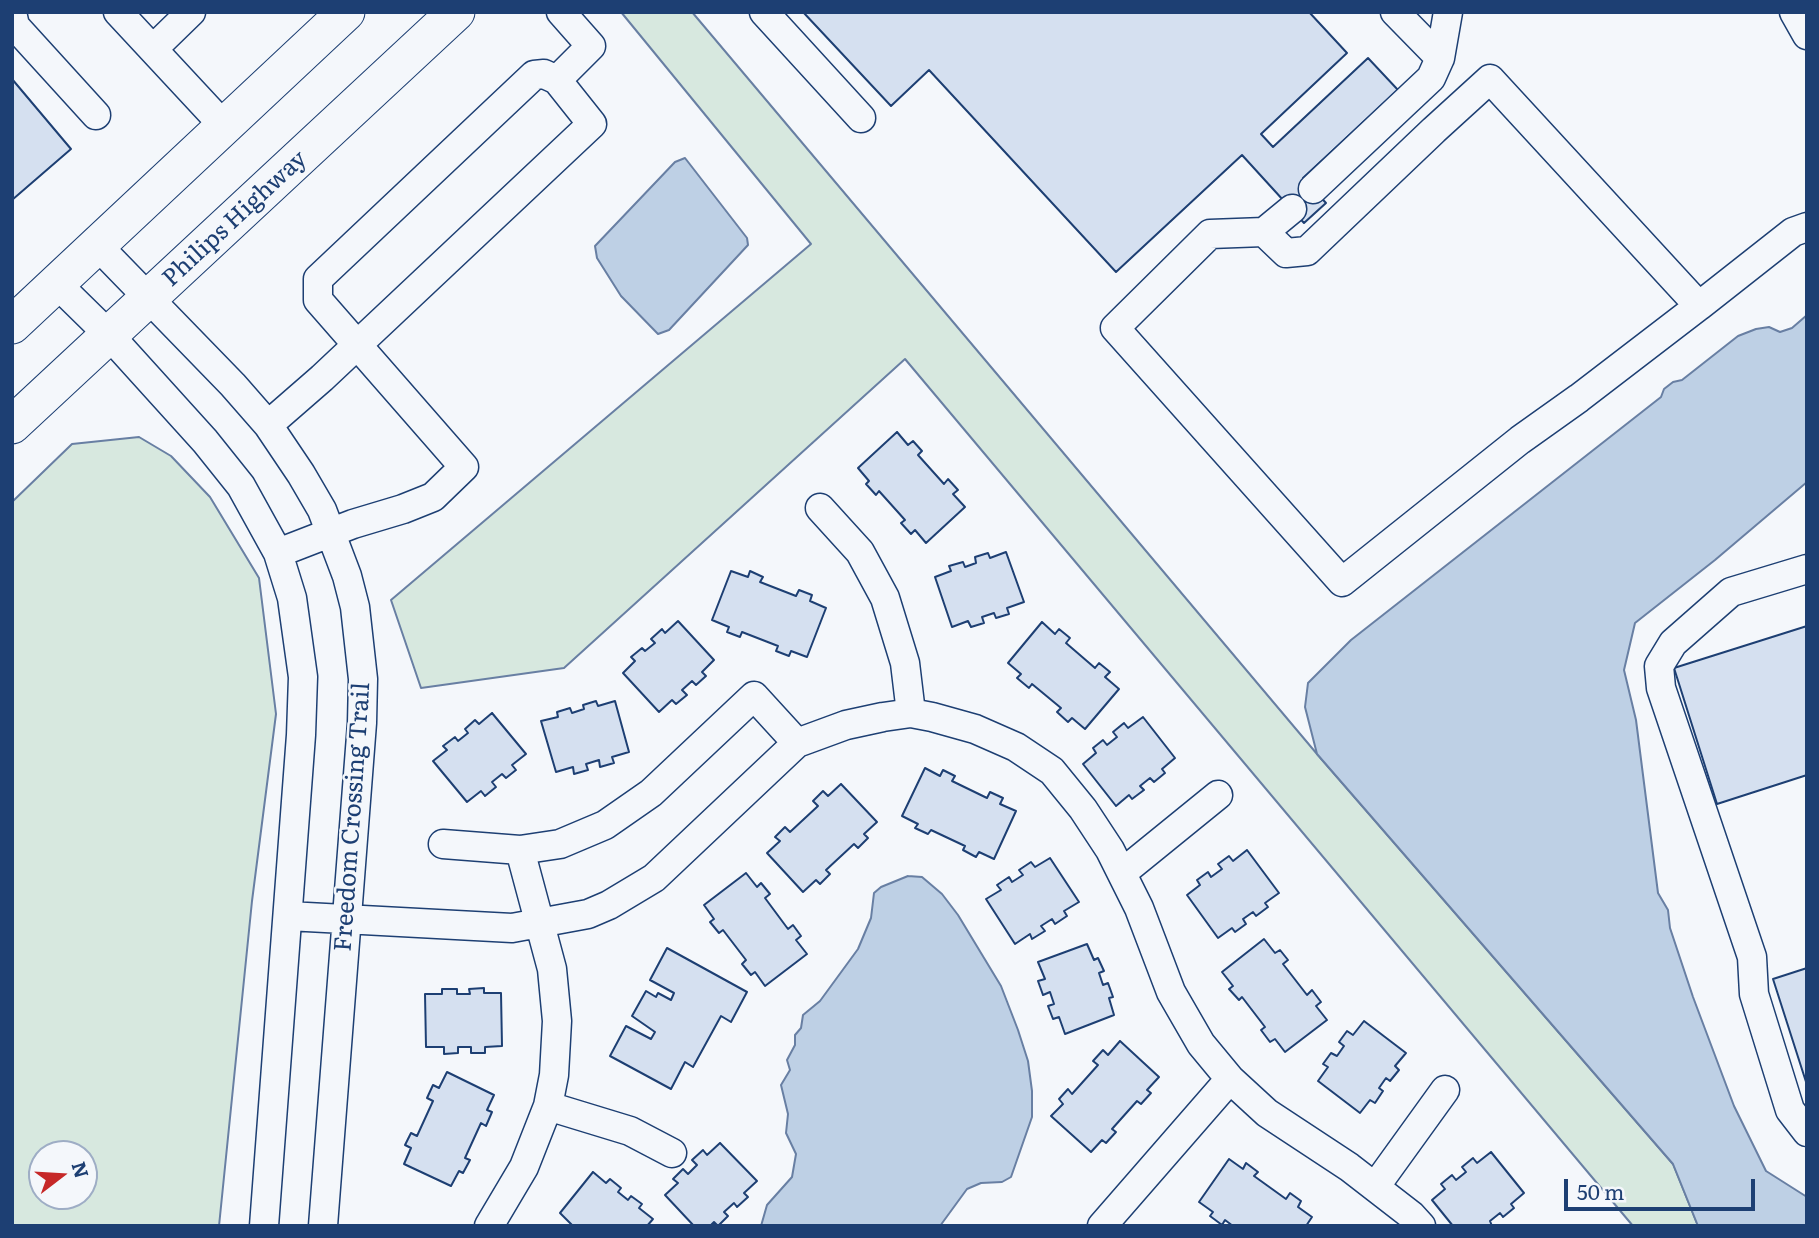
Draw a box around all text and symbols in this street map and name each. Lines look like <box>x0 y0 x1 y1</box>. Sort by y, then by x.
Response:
street label: Philips Highway <box>157 145 313 293</box>
street label: Freedom Crossing Trail <box>329 682 377 952</box>
north arrow <box>28 1140 98 1210</box>
text: N <box>65 1158 97 1181</box>
scale bar <box>1567 1164 1758 1208</box>
text: 50 m <box>1577 1175 1624 1206</box>

